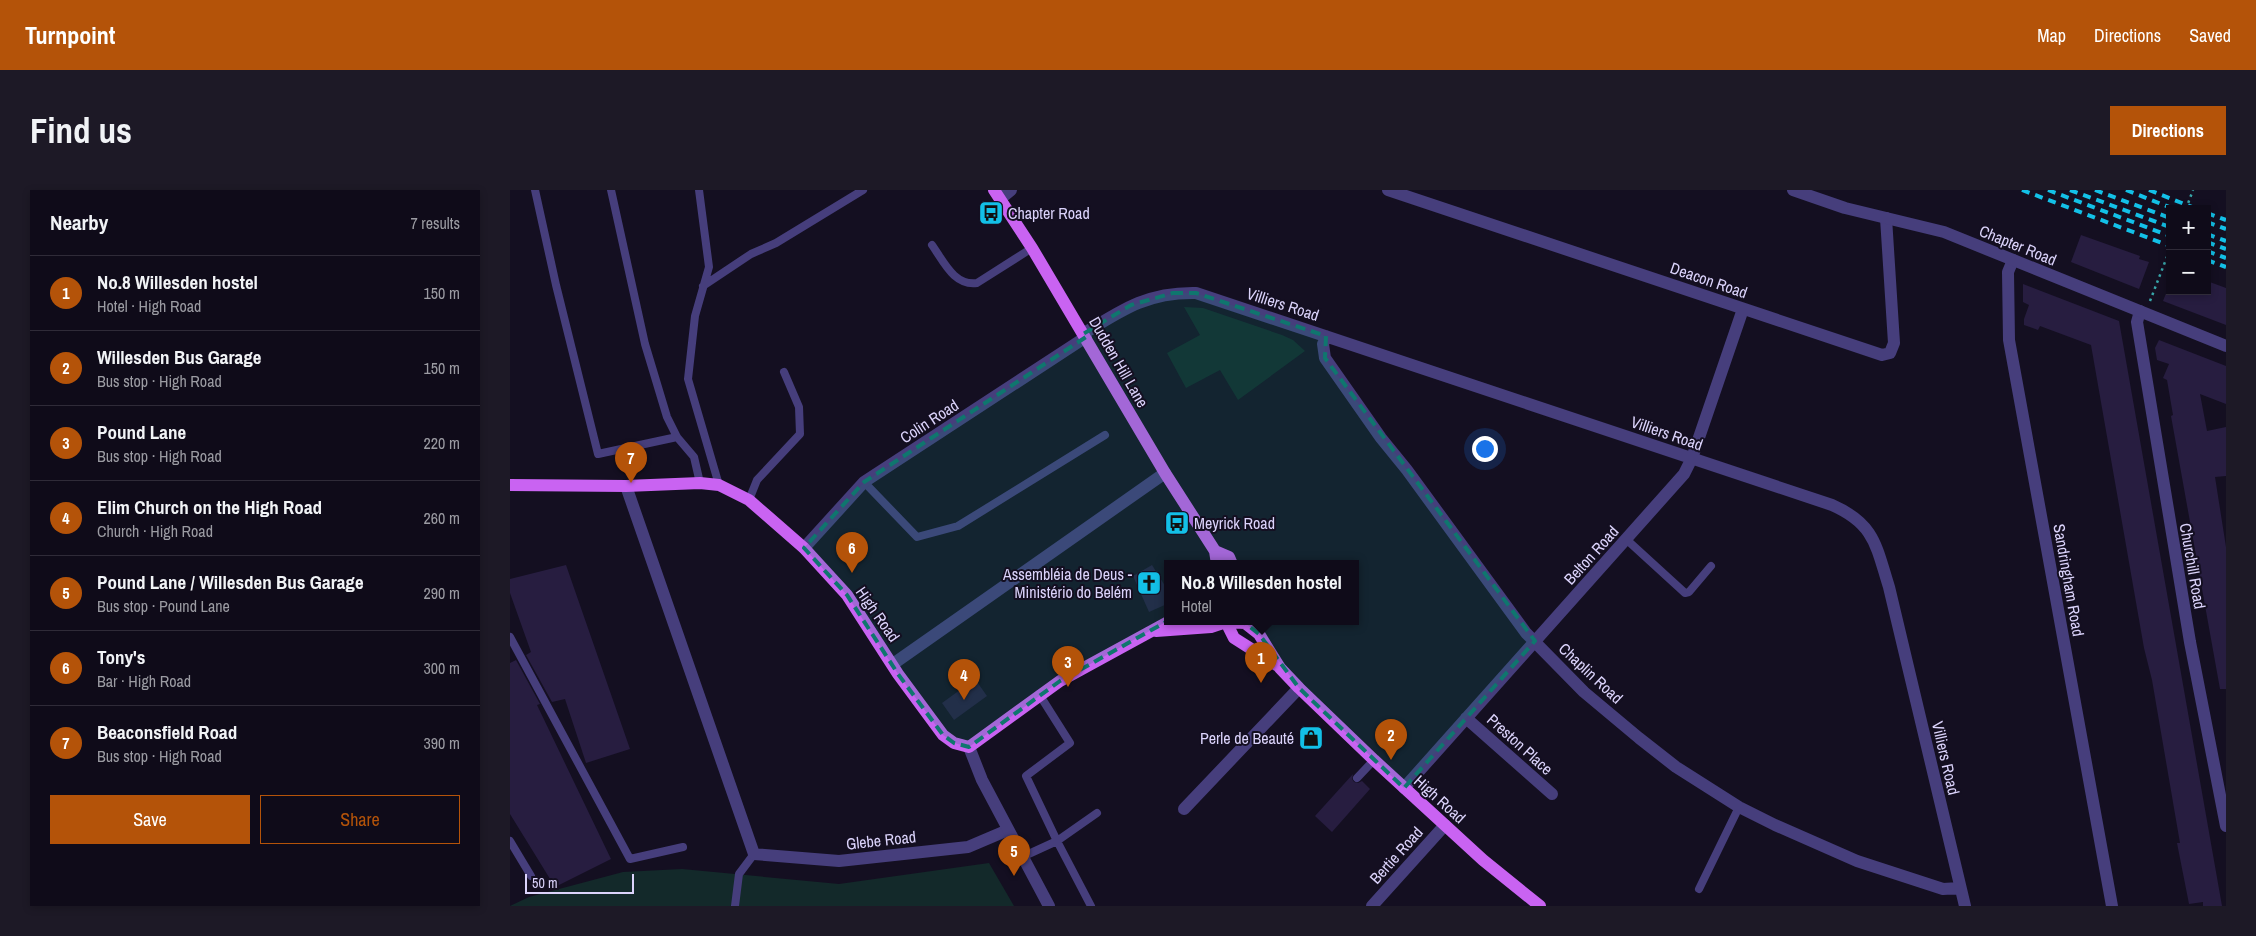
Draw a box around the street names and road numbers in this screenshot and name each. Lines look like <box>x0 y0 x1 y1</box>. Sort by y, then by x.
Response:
street label: Chapter Road <box>1976 220 2060 270</box>
street label: Deacon Road <box>1667 257 1751 303</box>
street label: Villiers Road <box>1244 282 1322 326</box>
street label: Dudden Hill Lane <box>1084 313 1154 411</box>
street label: Colin Road <box>895 394 963 448</box>
street label: Villiers Road <box>1628 410 1706 456</box>
street label: Belton Road <box>1559 521 1623 589</box>
street label: Churchill Road <box>2175 521 2211 611</box>
street label: Sandringham Road <box>2048 522 2090 638</box>
street label: High Road <box>851 582 905 646</box>
street label: Chaplin Road <box>1554 638 1628 708</box>
street label: Preston Place <box>1482 708 1558 780</box>
street label: Villiers Road <box>1927 719 1965 797</box>
street label: High Road <box>1409 770 1471 828</box>
street label: Bertie Road <box>1364 822 1428 888</box>
street label: Glebe Road <box>845 825 917 855</box>

